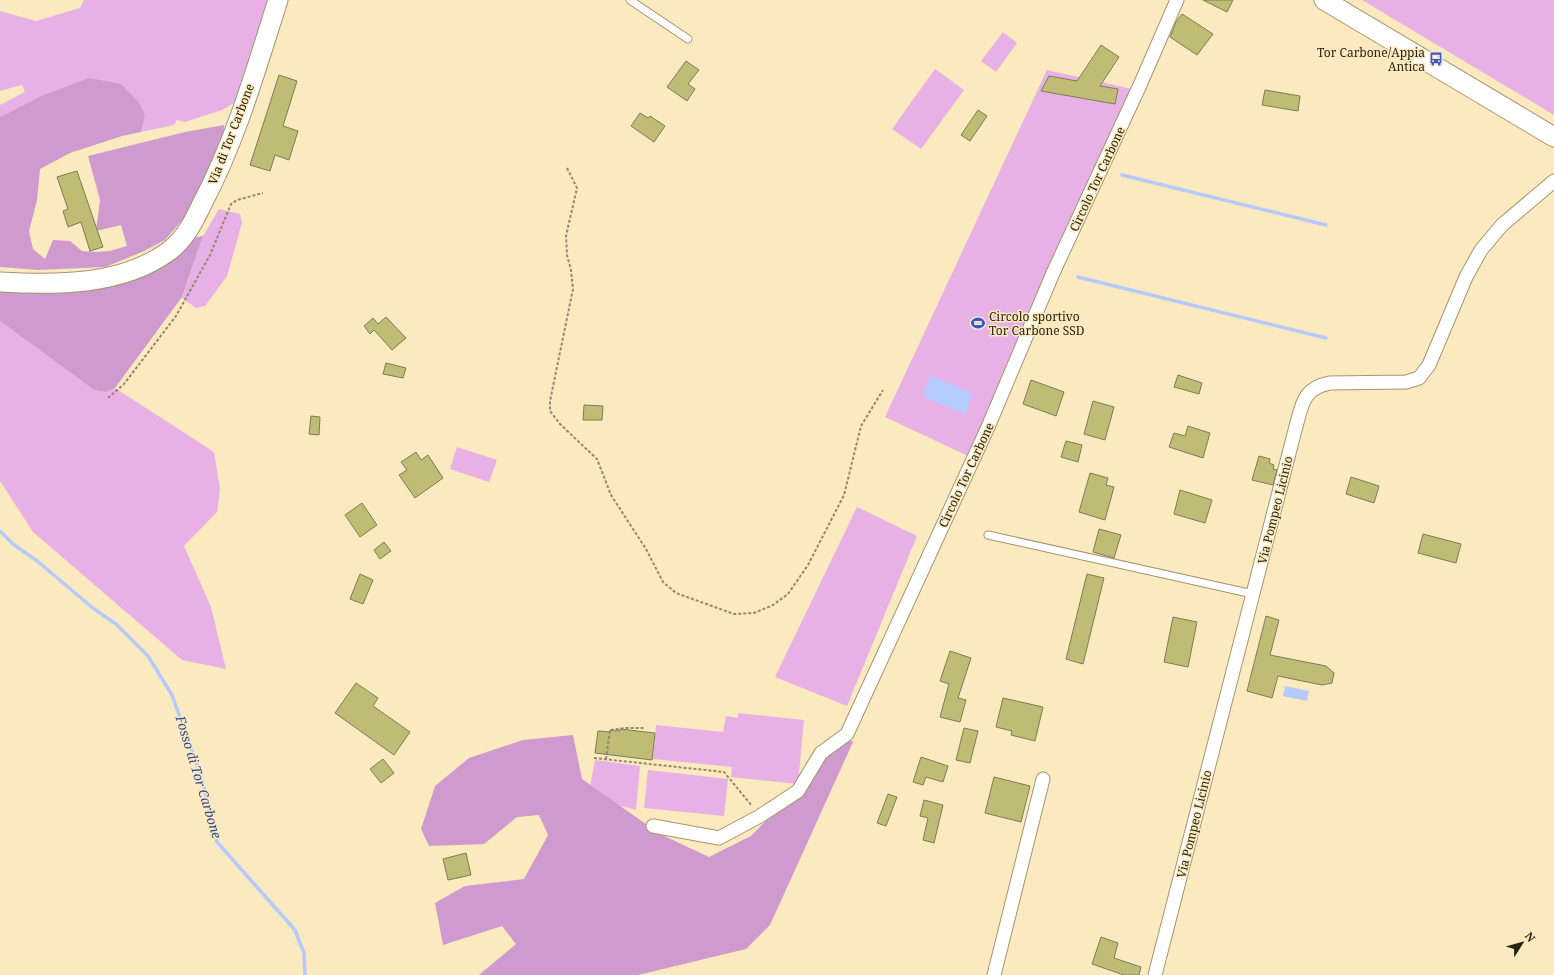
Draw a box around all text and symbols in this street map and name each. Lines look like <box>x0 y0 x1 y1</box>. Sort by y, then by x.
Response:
place label: Tor Carbone/Appia Antica <box>1317 44 1425 75</box>
bus stop icon: Tor Carbone/Appia Antica <box>1428 51 1444 67</box>
street label: Via di Tor Carbone <box>204 81 258 187</box>
street label: Circolo Tor Carbone <box>1065 124 1129 234</box>
place label: Circolo sportivo Tor Carbone SSD <box>989 308 1085 339</box>
sports icon: Circolo sportivo Tor Carbone SSD <box>970 315 986 331</box>
street label: Circolo Tor Carbone <box>934 420 998 530</box>
street label: Via Pompeo Licinio <box>1253 454 1297 566</box>
water label: Fosso di Tor Carbone <box>171 712 226 841</box>
street label: Via Pompeo Licinio <box>1172 768 1216 880</box>
north arrow <box>1502 923 1542 963</box>
text: N <box>1522 929 1539 945</box>

